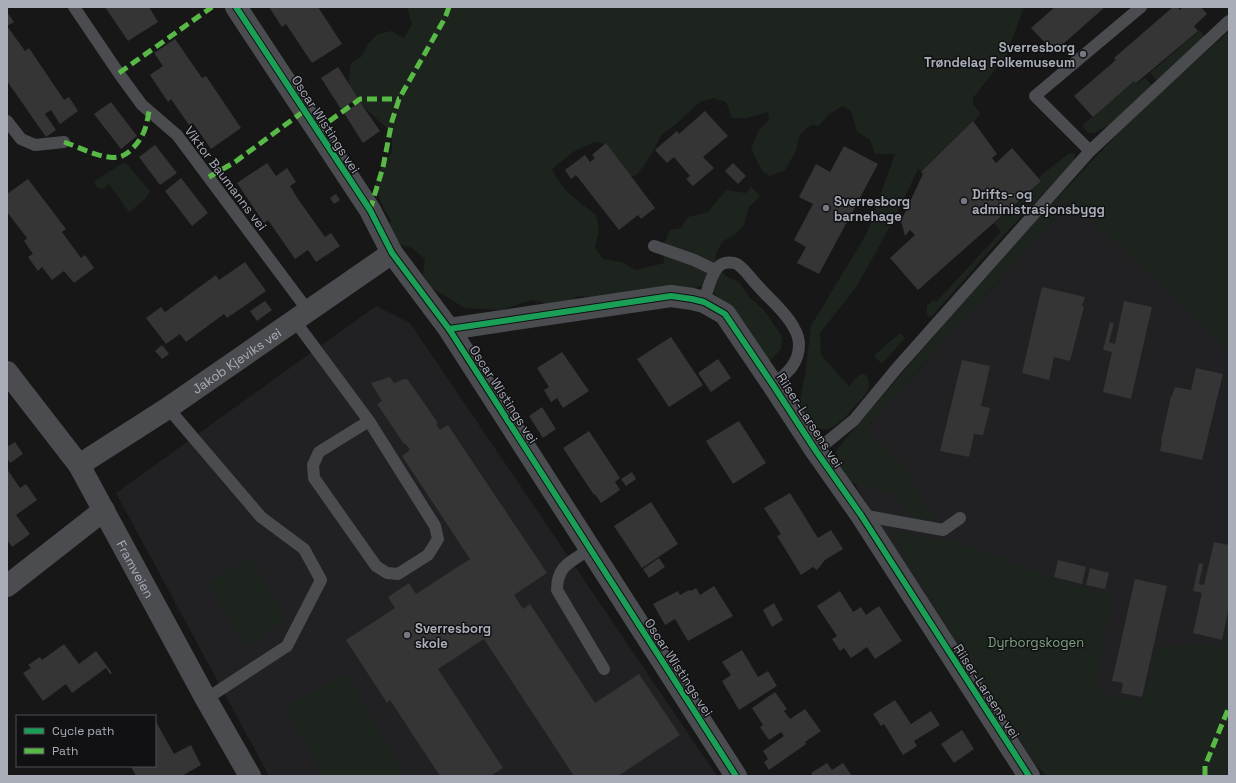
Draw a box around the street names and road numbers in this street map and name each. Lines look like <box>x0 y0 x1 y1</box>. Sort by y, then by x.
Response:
street label: Oscar Wistings vei <box>288 72 364 177</box>
street label: Viktor Baumanns vei <box>181 123 270 234</box>
street label: Jakob Kjeviks vei <box>189 324 285 398</box>
street label: Oscar Wistings vei <box>466 342 542 447</box>
street label: Riiser-Larsens vei <box>773 370 846 471</box>
street label: Framveien <box>112 537 158 601</box>
street label: Oscar Wistings vei <box>641 615 717 720</box>
street label: Riiser-Larsens vei <box>950 641 1023 742</box>

